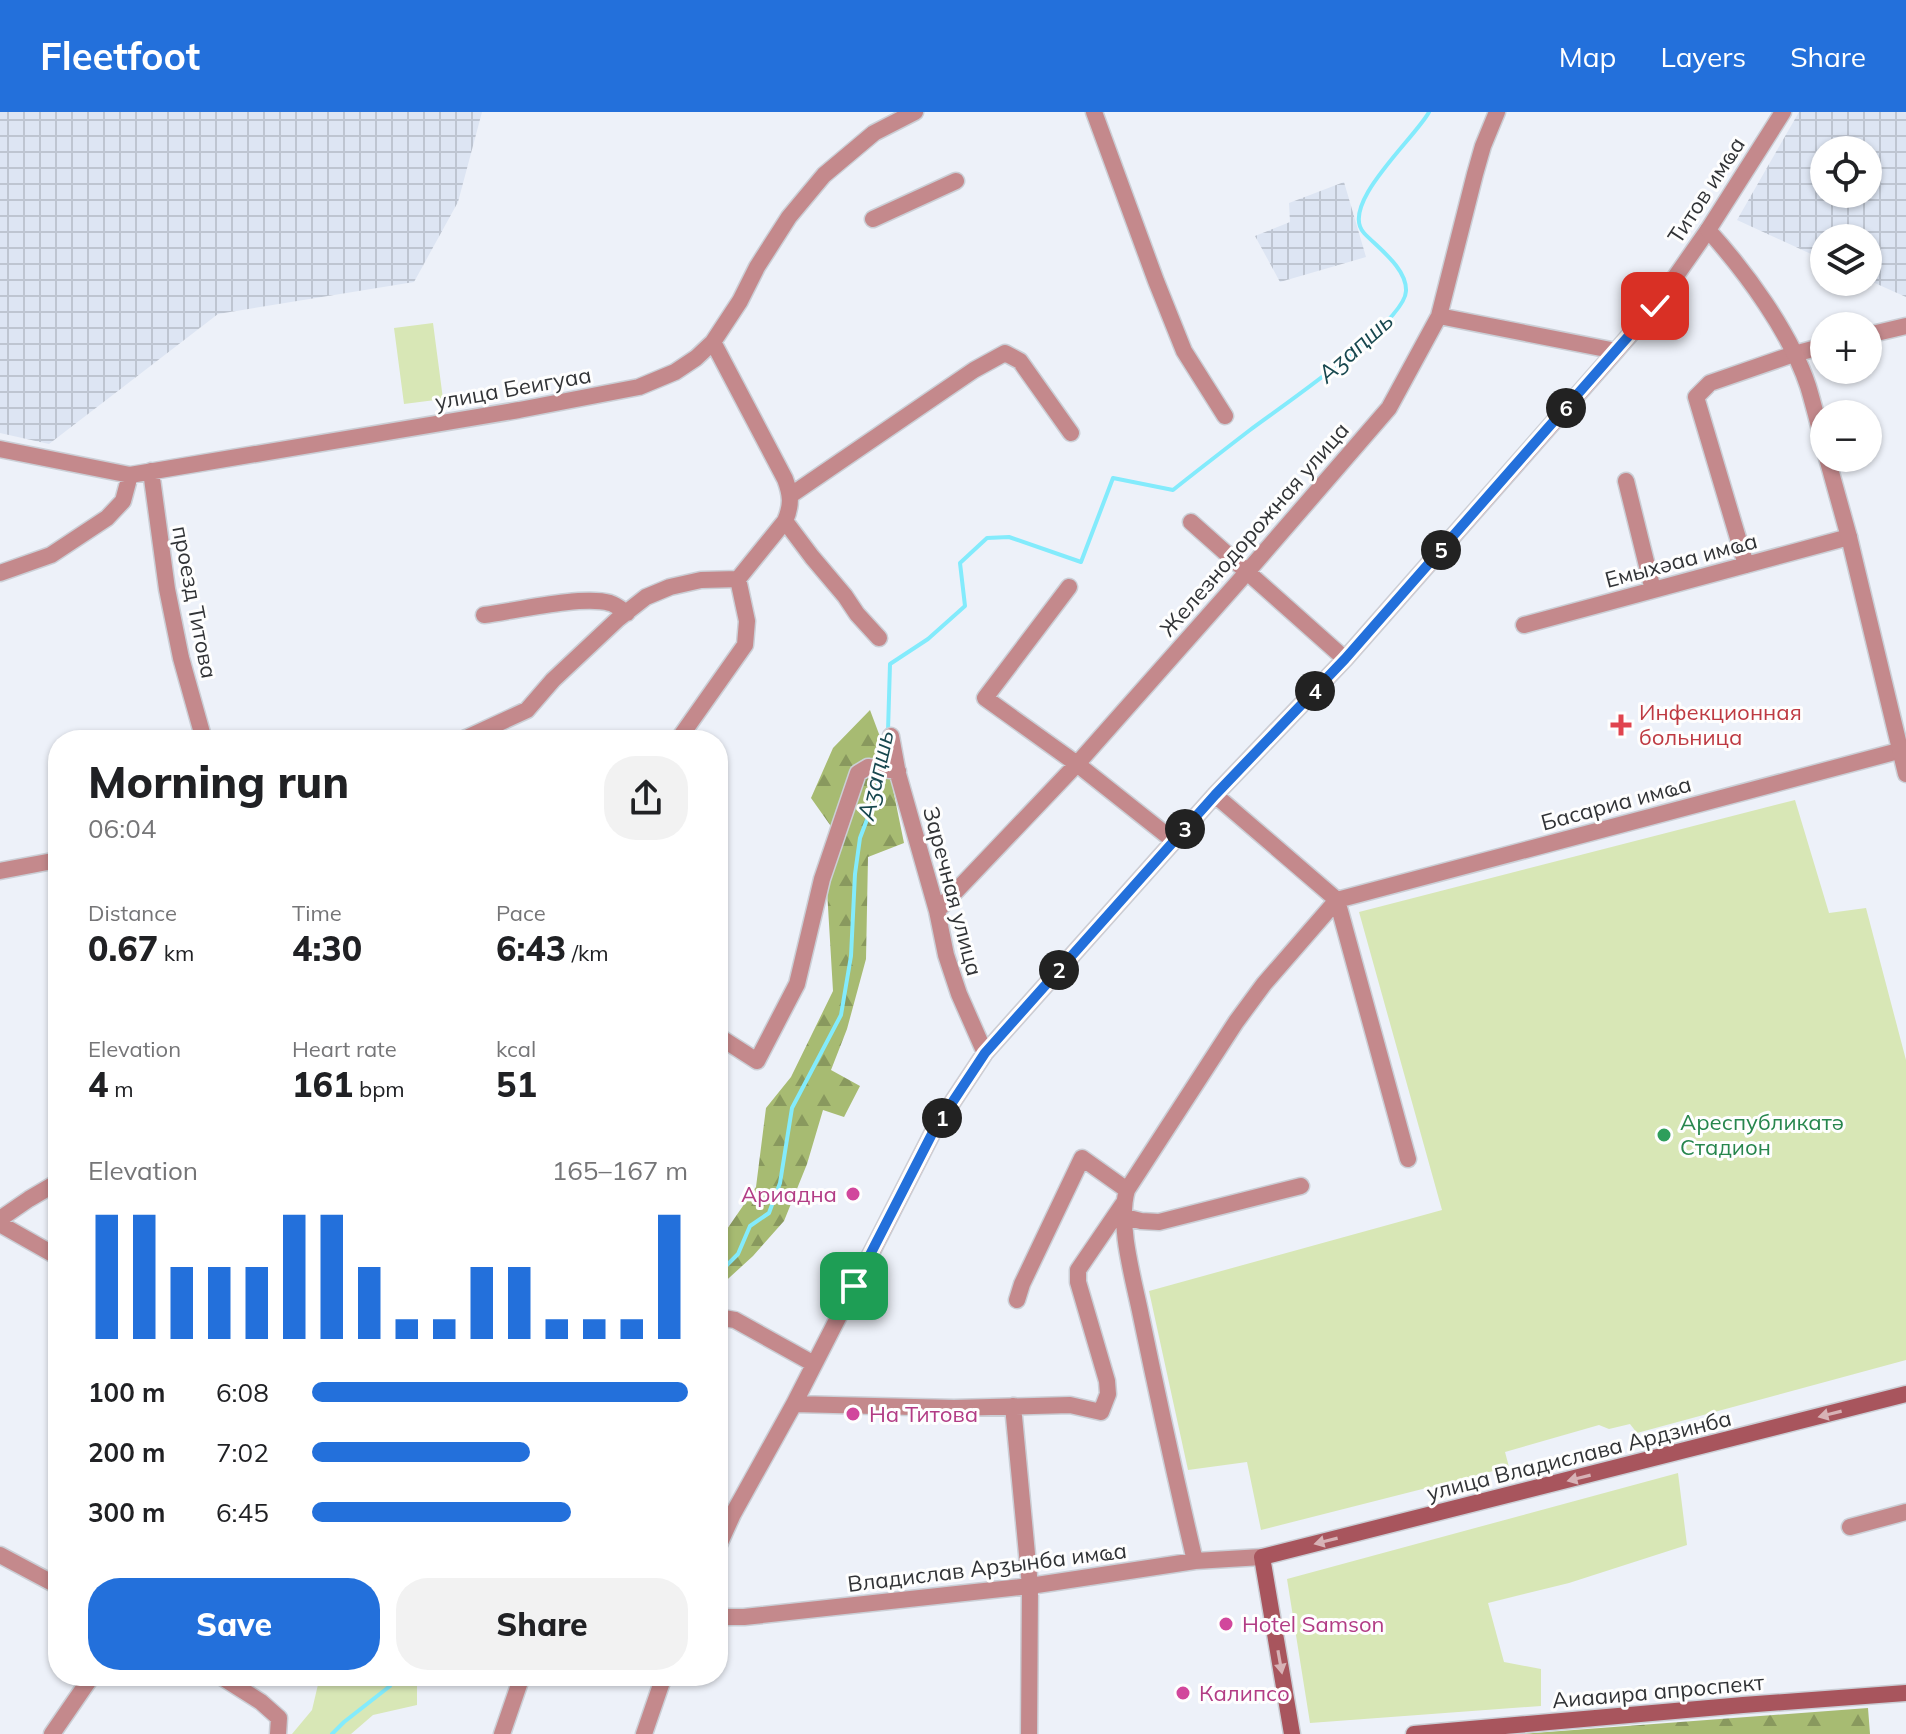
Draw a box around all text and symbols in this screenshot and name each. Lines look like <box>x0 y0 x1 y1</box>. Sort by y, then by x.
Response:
text: Fleetfoot <box>40 32 200 80</box>
text: Map <box>1559 39 1616 74</box>
text: Layers <box>1660 39 1746 74</box>
text: Share <box>1790 39 1866 74</box>
street label: Титов имҩа <box>1661 132 1751 248</box>
map controls <box>1810 136 1882 472</box>
button: locate <box>1810 136 1882 208</box>
button: layers <box>1810 224 1882 296</box>
pin <box>1621 272 1689 340</box>
icon: check <box>1633 284 1677 328</box>
water label: Аӡаԥшь <box>1310 305 1399 389</box>
button: + <box>1810 312 1882 384</box>
street label: улица Беигуаа <box>433 360 593 416</box>
pin: 6 <box>1546 388 1586 428</box>
text: 6 <box>1559 394 1573 422</box>
button: − <box>1810 400 1882 472</box>
street label: Железнодорожная улица <box>1153 416 1355 642</box>
street label: проезд Титова <box>166 523 224 681</box>
street label: Емыхәаа имҩа <box>1602 526 1760 594</box>
pin: 5 <box>1421 530 1461 570</box>
text: 5 <box>1434 536 1448 564</box>
pin: 4 <box>1295 671 1335 711</box>
text: 4 <box>1308 677 1322 705</box>
place label: Инфекционная больница <box>1639 698 1802 751</box>
marker: Инфекционная больница <box>1610 714 1632 736</box>
water label: Аӡаԥшь <box>850 727 900 824</box>
text: Morning run <box>88 754 349 809</box>
button: share <box>604 756 688 840</box>
street label: Басариа имҩа <box>1538 770 1694 836</box>
street label: Заречная улица <box>917 803 989 979</box>
pin: 3 <box>1165 809 1205 849</box>
text: 06:04 <box>88 812 156 845</box>
text: 3 <box>1178 815 1192 843</box>
text: Distance <box>88 899 177 927</box>
text: Time <box>292 899 342 927</box>
text: Pace <box>496 899 546 927</box>
text: 0.67 <box>88 927 158 970</box>
text: 4:30 <box>292 927 362 970</box>
text: 6:43 <box>496 927 566 970</box>
text: km <box>158 939 194 967</box>
text: /km <box>566 939 609 967</box>
pin: 2 <box>1039 950 1079 990</box>
text: 2 <box>1052 956 1066 984</box>
text: Elevation <box>88 1035 181 1063</box>
text: Heart rate <box>292 1035 397 1063</box>
text: kcal <box>496 1035 536 1063</box>
text: 4 <box>88 1063 108 1106</box>
text: 161 <box>292 1063 353 1106</box>
text: 51 <box>496 1063 537 1106</box>
text: m <box>108 1075 133 1103</box>
text: bpm <box>353 1075 405 1103</box>
pin: 1 <box>922 1098 962 1138</box>
text: 1 <box>935 1104 949 1132</box>
place label: Ареспубликатә Стадион <box>1680 1108 1844 1161</box>
marker: Ареспубликатә Стадион <box>1655 1126 1673 1144</box>
text: Elevation <box>88 1154 198 1187</box>
text: 165–167 m <box>552 1154 688 1187</box>
place label: Ариадна <box>741 1180 837 1208</box>
marker: Ариадна <box>844 1185 862 1203</box>
pin <box>820 1252 888 1320</box>
icon: arrive <box>832 1264 876 1308</box>
text: 100 m <box>88 1376 165 1409</box>
text: 6:08 <box>216 1376 269 1409</box>
place label: На Титова <box>869 1400 978 1428</box>
street label: улица Владислава Ардзинба <box>1424 1404 1734 1506</box>
marker: На Титова <box>844 1405 862 1423</box>
one-way arrow <box>1818 1408 1843 1420</box>
text: 200 m <box>88 1436 165 1469</box>
text: 7:02 <box>216 1436 269 1469</box>
one-way arrow <box>1566 1472 1591 1484</box>
text: 300 m <box>88 1496 165 1529</box>
text: 6:45 <box>216 1496 269 1529</box>
one-way arrow <box>1314 1535 1339 1548</box>
street label: Владислав Арӡынба имҩа <box>846 1536 1128 1598</box>
button: Save <box>88 1578 380 1670</box>
button: Share <box>396 1578 688 1670</box>
place label: Hotel Samson <box>1242 1610 1384 1638</box>
marker: Hotel Samson <box>1217 1615 1235 1633</box>
one-way arrow <box>1274 1649 1286 1674</box>
street label: Аиааира апроспект <box>1551 1668 1765 1714</box>
place label: Калипсо <box>1199 1679 1290 1707</box>
marker: Калипсо <box>1174 1684 1192 1702</box>

